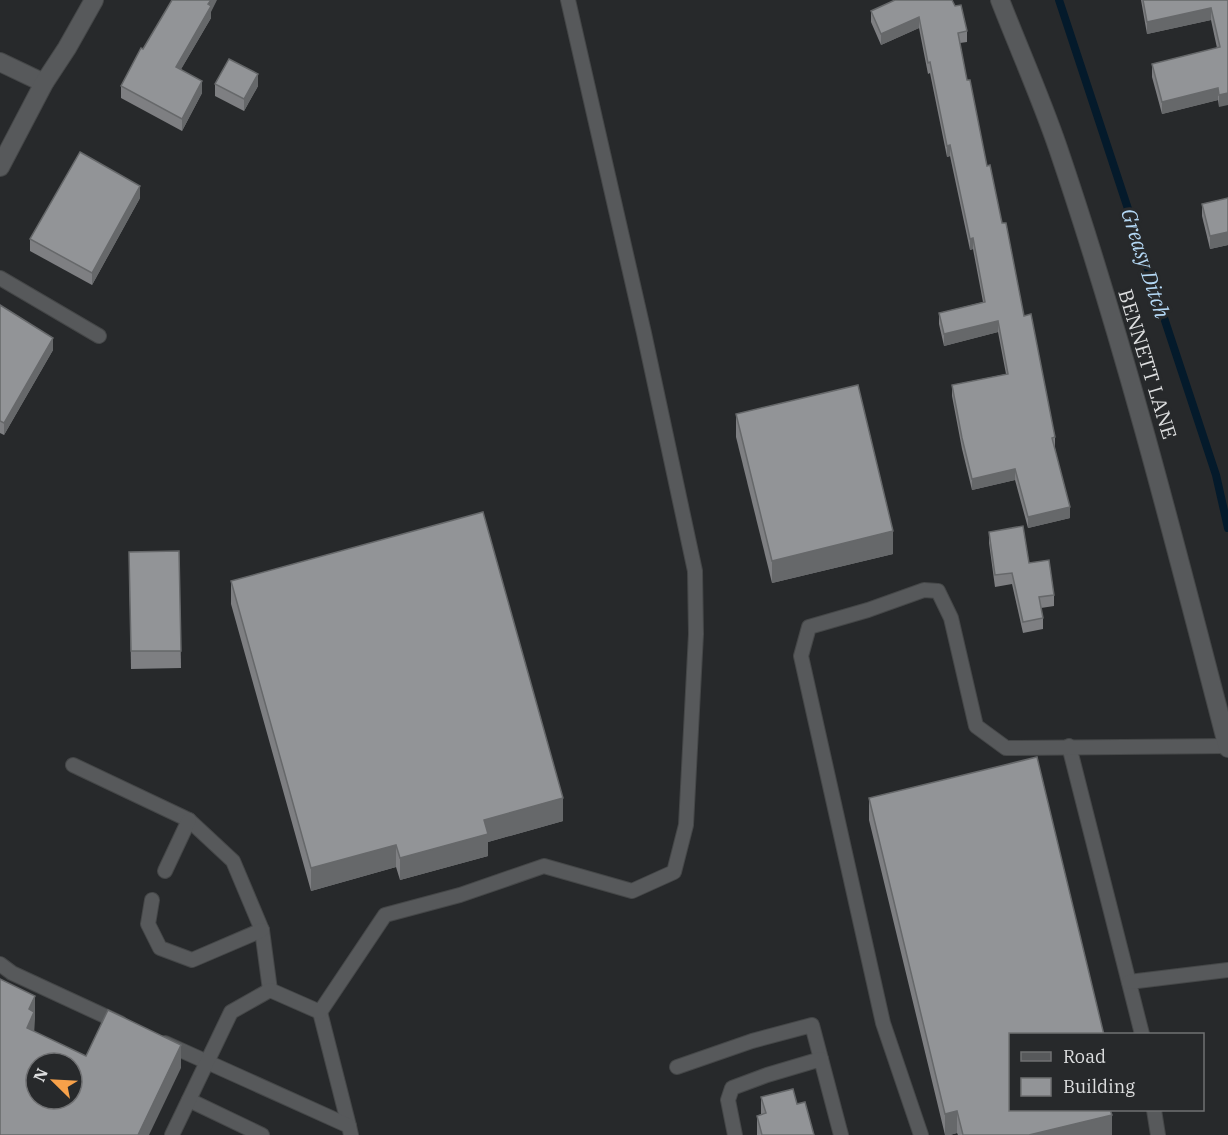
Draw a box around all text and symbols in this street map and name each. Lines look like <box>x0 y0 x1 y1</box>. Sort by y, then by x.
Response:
water label: Greasy Ditch <box>1115 205 1177 322</box>
street label: BENNETT LANE <box>1112 286 1184 442</box>
legend <box>1009 1033 1204 1111</box>
text: Road <box>1063 1045 1106 1068</box>
north arrow <box>24 1051 84 1111</box>
text: N <box>29 1065 52 1085</box>
text: Building <box>1063 1075 1135 1098</box>

